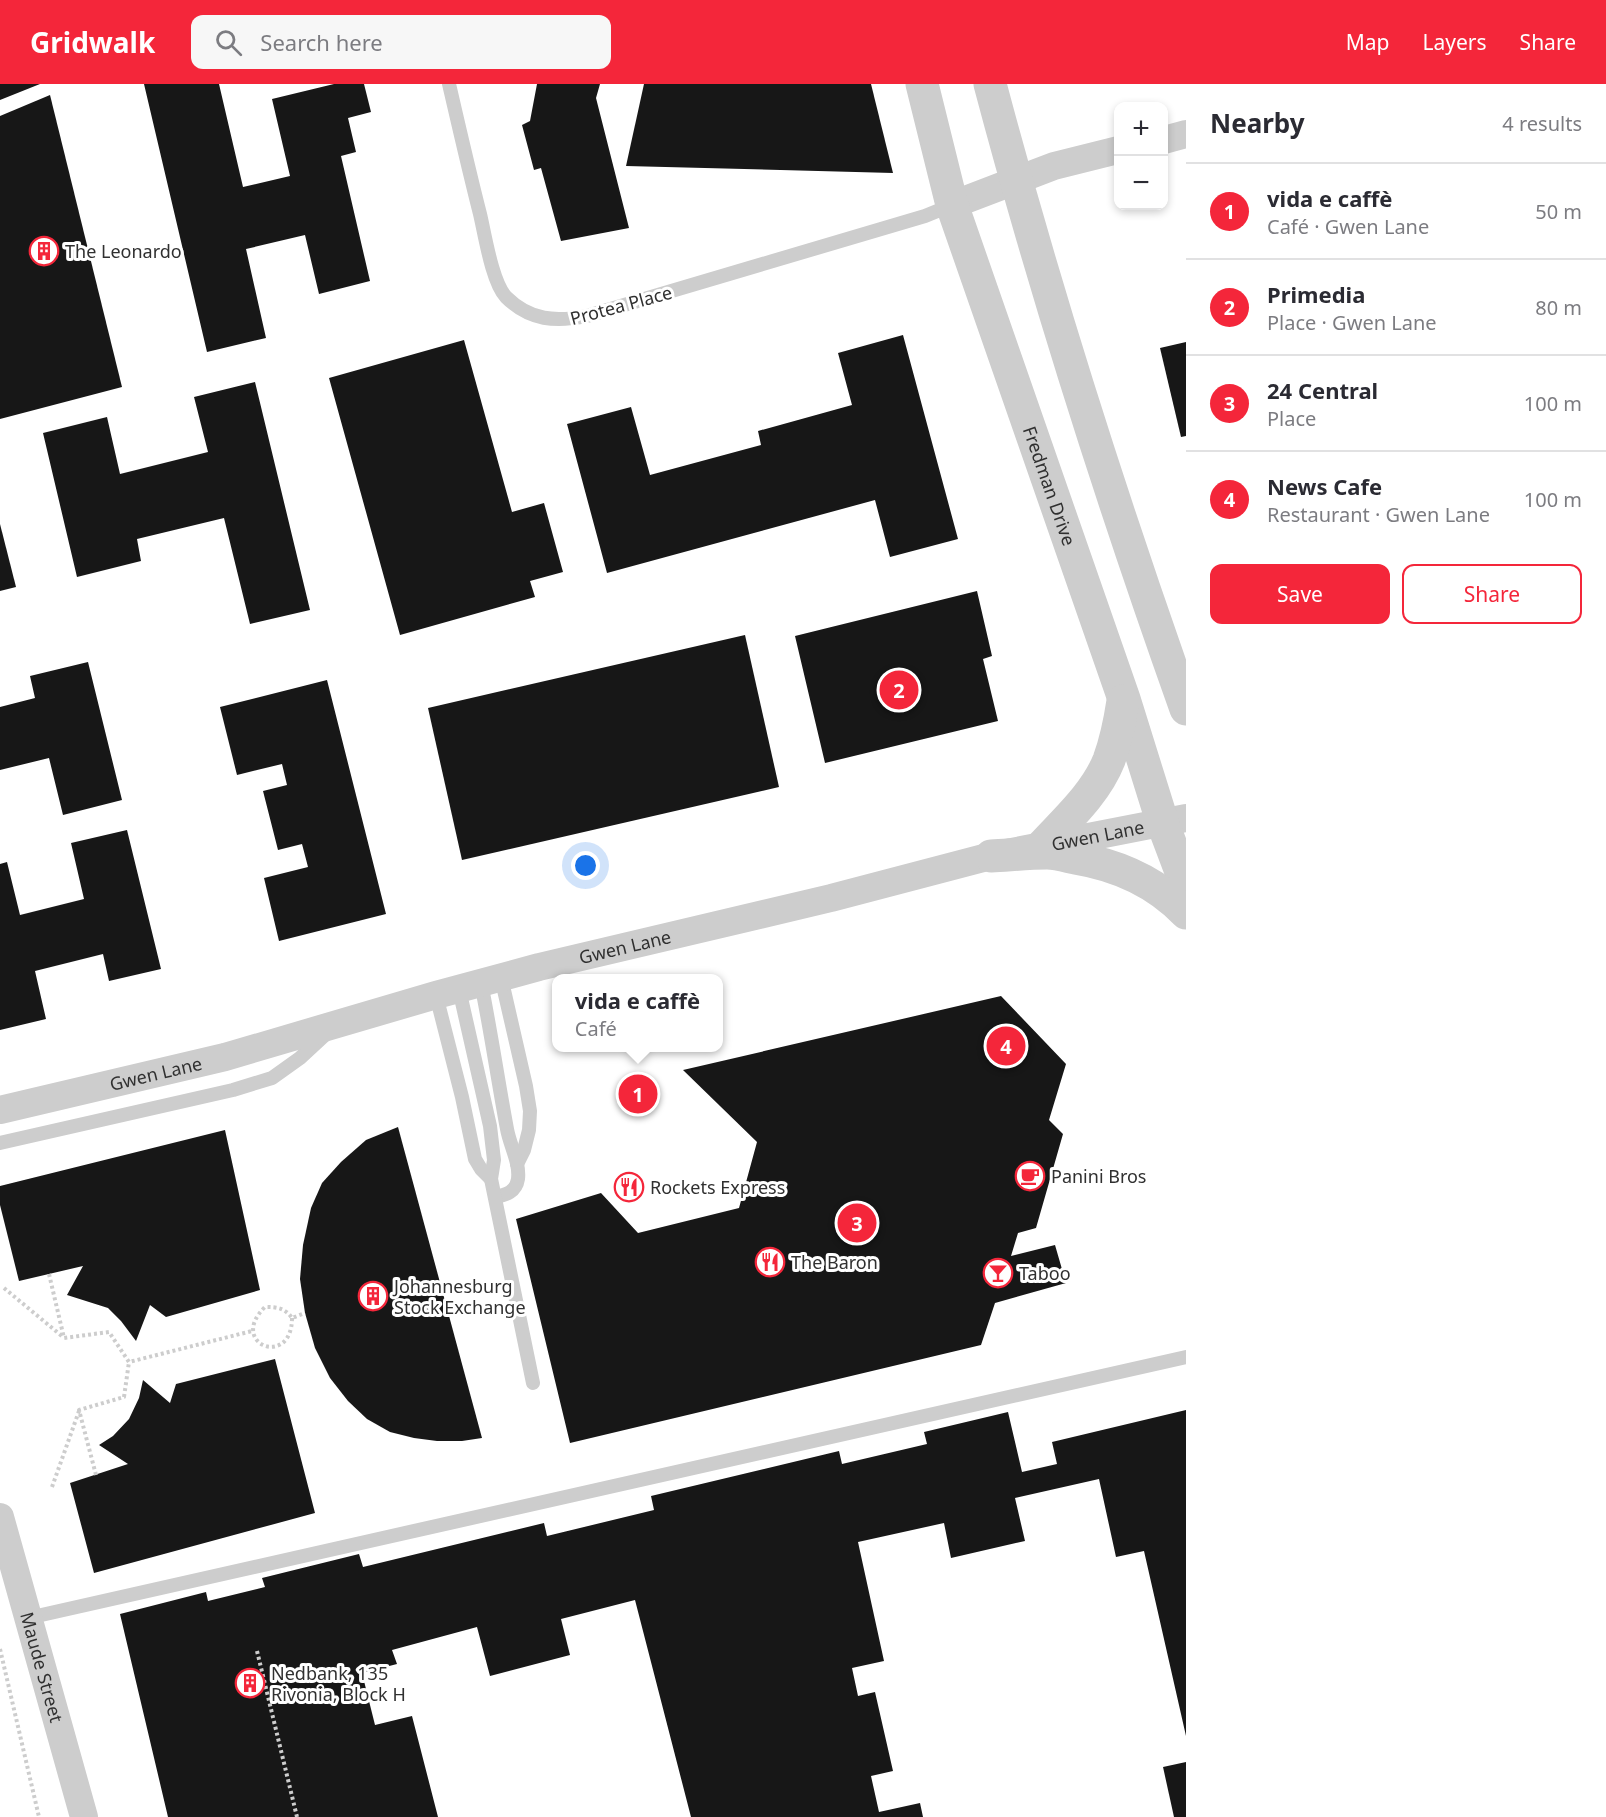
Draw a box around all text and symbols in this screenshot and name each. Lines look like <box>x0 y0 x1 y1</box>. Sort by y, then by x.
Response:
search box <box>191 15 611 69</box>
text: Gridwalk <box>30 23 155 61</box>
icon: search <box>212 26 245 59</box>
text: Search here <box>260 27 383 57</box>
text: Map <box>1346 28 1390 56</box>
text: Layers <box>1423 28 1487 56</box>
text: Share <box>1520 28 1576 56</box>
map controls <box>1114 102 1168 210</box>
button: + <box>1114 102 1168 156</box>
text: Nearby <box>1210 105 1305 141</box>
text: 4 results <box>1502 110 1582 137</box>
button: − <box>1114 156 1168 210</box>
text: vida e caffè <box>1267 183 1392 213</box>
text: 1 <box>1224 198 1235 225</box>
text: 50 m <box>1535 198 1582 225</box>
text: Café · Gwen Lane <box>1267 213 1429 240</box>
building icon: The Leonardo <box>28 235 60 267</box>
place label: The Leonardo <box>65 239 182 263</box>
text: Primedia <box>1267 279 1365 309</box>
street label: Protea Place <box>567 280 675 330</box>
text: 2 <box>1224 294 1235 321</box>
text: 80 m <box>1535 294 1582 321</box>
text: Place · Gwen Lane <box>1267 309 1437 336</box>
text: 24 Central <box>1267 375 1378 405</box>
text: 3 <box>1224 390 1235 417</box>
text: 100 m <box>1524 390 1582 417</box>
text: Place <box>1267 405 1316 432</box>
street label: Fredman Drive <box>1018 423 1082 549</box>
text: News Cafe <box>1267 471 1382 501</box>
text: 4 <box>1224 486 1235 513</box>
text: 100 m <box>1524 486 1582 513</box>
text: Restaurant · Gwen Lane <box>1267 501 1490 528</box>
button: Save <box>1210 564 1390 624</box>
button: Share <box>1402 564 1582 624</box>
pin: 2 <box>880 668 918 712</box>
street label: Gwen Lane <box>1049 814 1146 856</box>
your location <box>571 851 600 880</box>
street label: Gwen Lane <box>576 924 673 969</box>
popup <box>552 974 723 1052</box>
text: vida e caffè <box>575 985 700 1015</box>
text: Café <box>575 1015 617 1042</box>
pin: 4 <box>986 1024 1026 1068</box>
street label: Gwen Lane <box>107 1051 204 1096</box>
pin: 1 <box>618 1072 658 1116</box>
cafe icon: Panini Bros <box>1014 1160 1046 1192</box>
place label: Panini Bros <box>1051 1164 1147 1188</box>
restaurant icon: Rockets Express <box>613 1171 645 1203</box>
place label: Rockets Express <box>650 1175 785 1199</box>
pin: 3 <box>838 1200 876 1246</box>
restaurant icon: The Baron <box>754 1246 786 1278</box>
place label: The Baron <box>791 1250 878 1274</box>
bar icon: Taboo <box>982 1257 1014 1289</box>
place label: Taboo <box>1019 1261 1071 1285</box>
place label: Johannesburg Stock Exchange <box>392 1274 526 1319</box>
building icon: Johannesburg Stock Exchange <box>357 1280 389 1312</box>
street label: Maude Street <box>15 1609 69 1726</box>
place label: Nedbank, 135 Rivonia, Block H <box>271 1661 406 1706</box>
building icon: Nedbank, 135 Rivonia, Block H <box>234 1667 266 1699</box>

